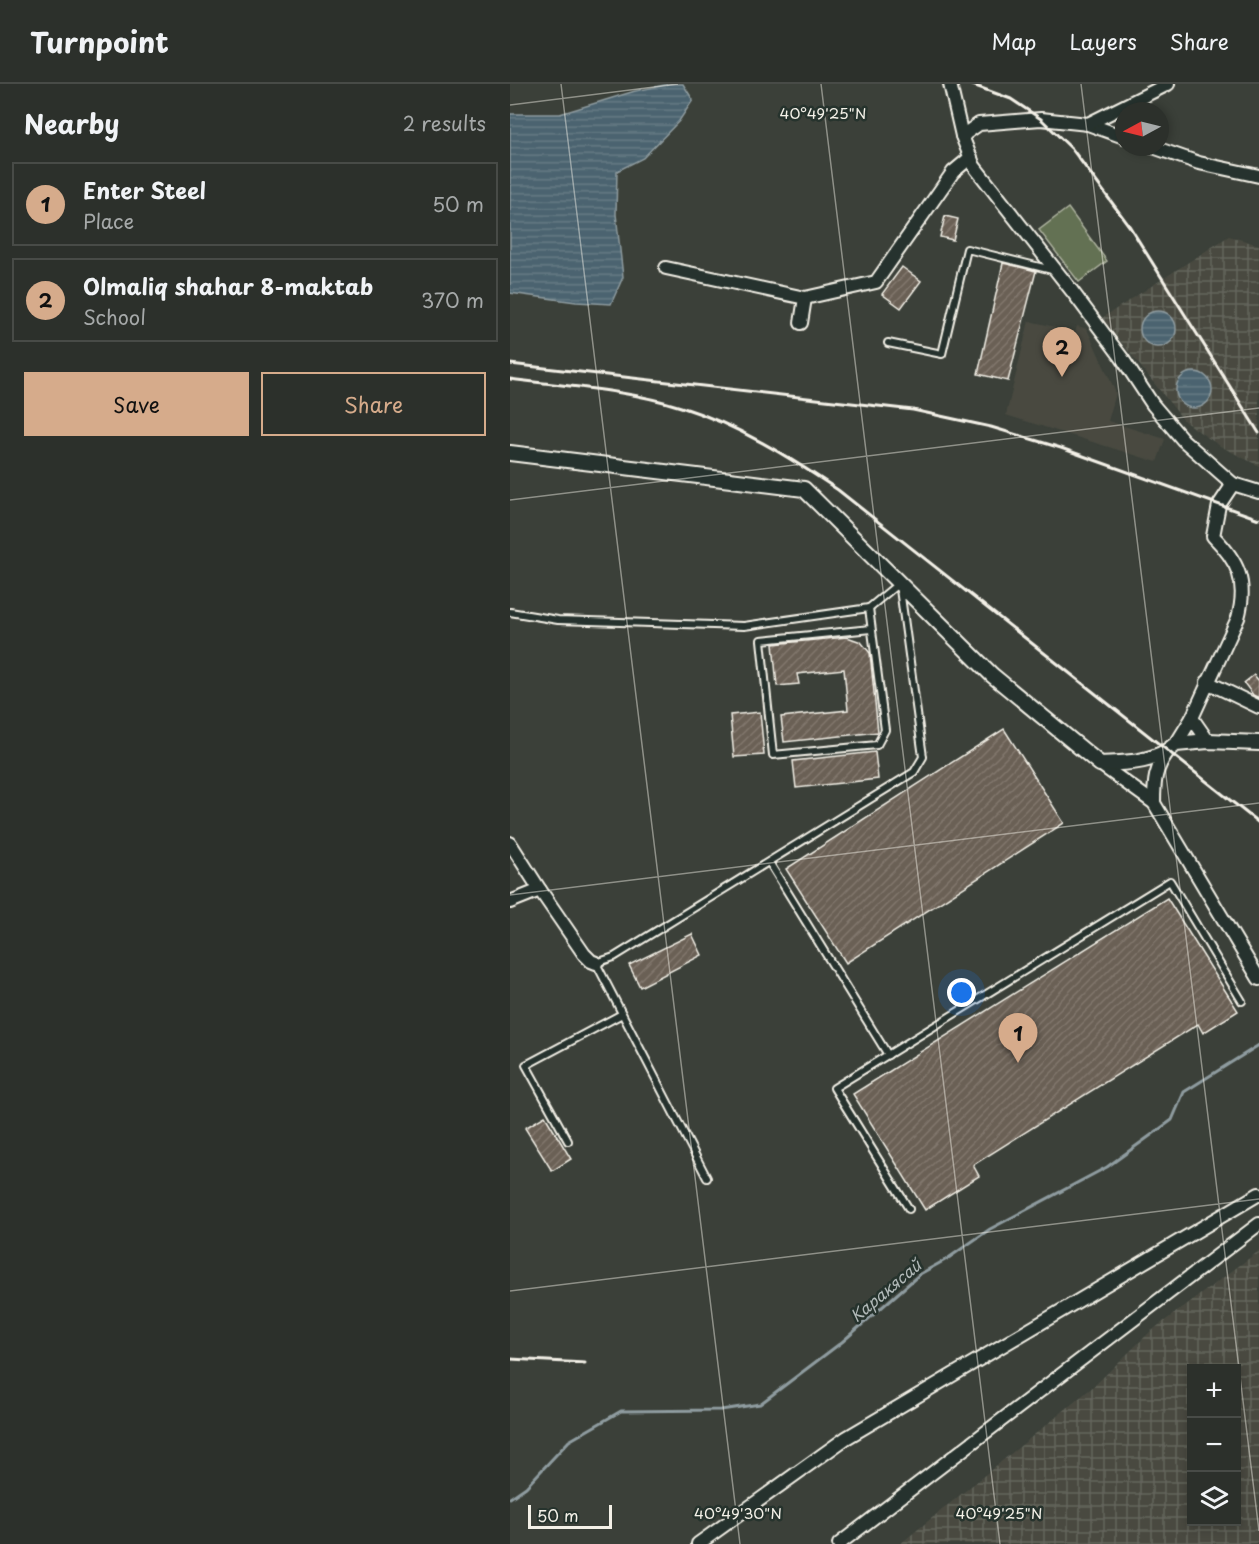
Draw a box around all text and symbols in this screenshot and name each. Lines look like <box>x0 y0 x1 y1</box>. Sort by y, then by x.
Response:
text: Turnpoint <box>30 20 169 63</box>
text: Map <box>992 25 1036 57</box>
text: Layers <box>1069 25 1137 57</box>
text: Share <box>1170 25 1229 57</box>
text: 40°49'25"N <box>779 101 867 124</box>
north arrow <box>1115 102 1169 156</box>
text: Nearby <box>24 104 119 143</box>
text: 2 results <box>403 108 486 138</box>
text: Enter Steel <box>83 173 206 206</box>
text: 1 <box>41 189 50 219</box>
text: 50 m <box>432 189 484 219</box>
text: Place <box>83 206 134 236</box>
text: Olmaliq shahar 8-maktab <box>83 269 373 302</box>
text: 2 <box>38 285 53 315</box>
text: 370 m <box>421 285 484 315</box>
text: School <box>83 302 146 332</box>
pin: 2 <box>1042 328 1082 377</box>
button: Save <box>24 372 249 436</box>
button: Share <box>261 372 486 436</box>
your location <box>947 978 976 1007</box>
pin: 1 <box>998 1014 1038 1063</box>
water label: Каракясай <box>844 1252 928 1327</box>
map controls <box>1187 1364 1241 1526</box>
button: + <box>1187 1364 1241 1418</box>
button: − <box>1187 1418 1241 1472</box>
button: layers <box>1187 1472 1241 1526</box>
text: 40°49'30"N <box>694 1501 782 1524</box>
text: 40°49'25"N <box>955 1501 1043 1524</box>
scale bar <box>528 1502 612 1530</box>
text: 50 m <box>537 1503 578 1527</box>

